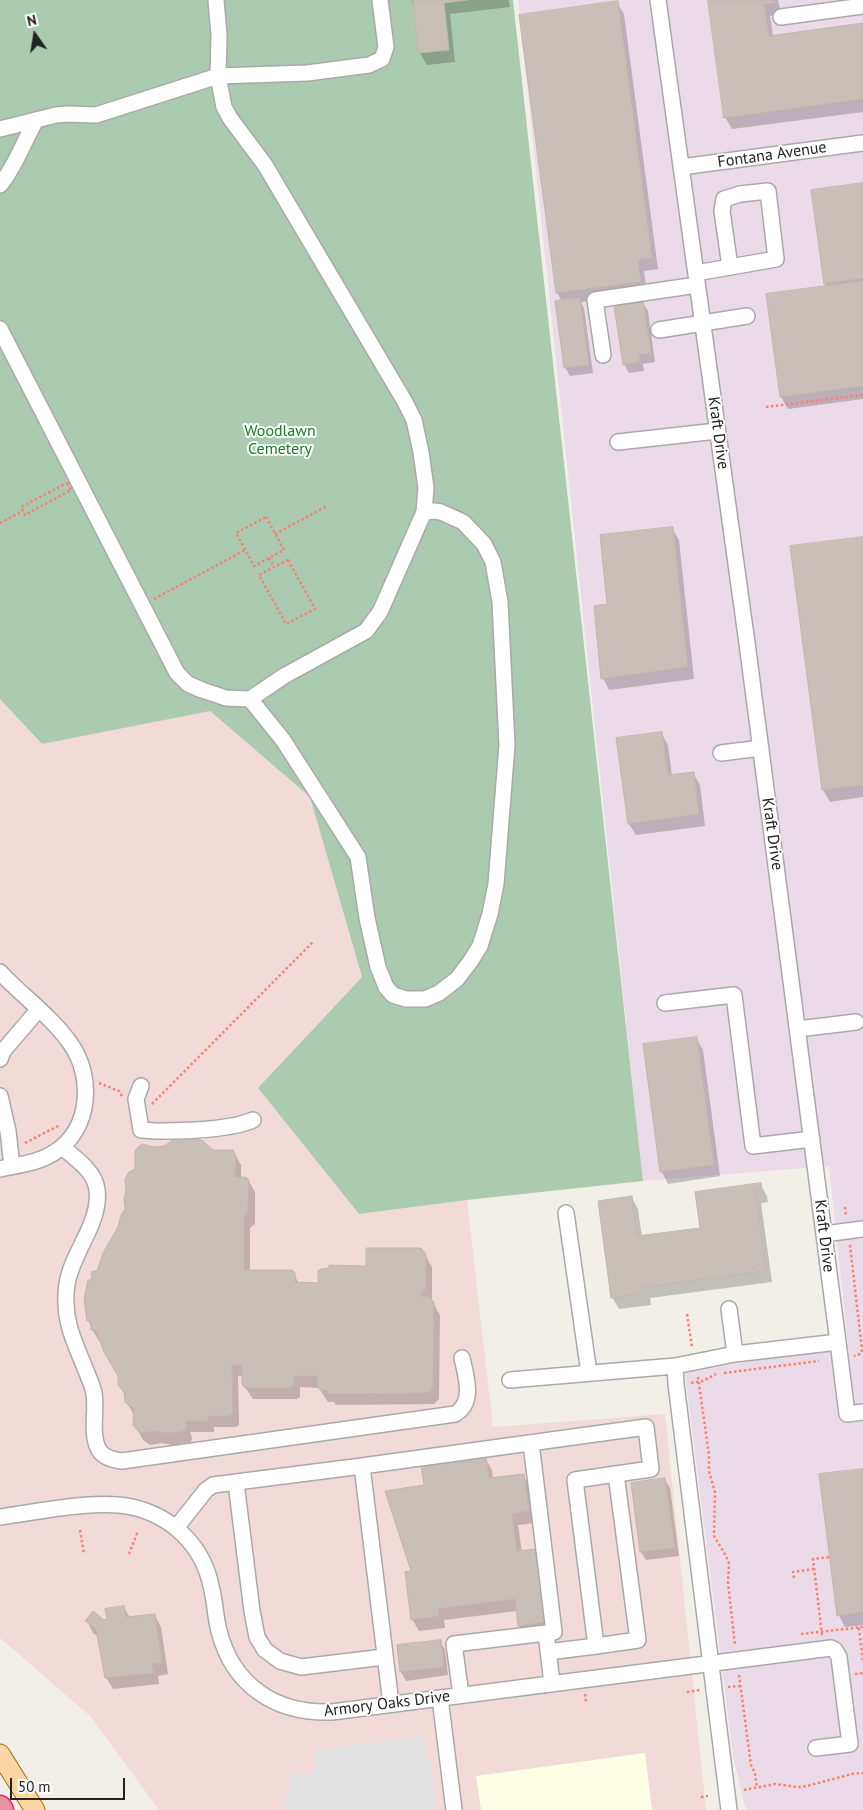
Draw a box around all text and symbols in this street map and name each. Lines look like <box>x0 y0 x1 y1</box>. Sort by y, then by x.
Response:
north arrow <box>10 10 60 60</box>
text: N <box>25 11 38 30</box>
street label: Fontana Avenue <box>716 138 828 172</box>
street label: Kraft Drive <box>703 395 733 471</box>
park label: Woodlawn Cemetery <box>244 421 316 459</box>
street label: Kraft Drive <box>757 796 787 872</box>
street label: Kraft Drive <box>810 1199 838 1273</box>
street label: Armory Oaks Drive <box>323 1687 451 1721</box>
scale bar <box>12 1768 128 1800</box>
text: 50 m <box>18 1777 51 1796</box>

